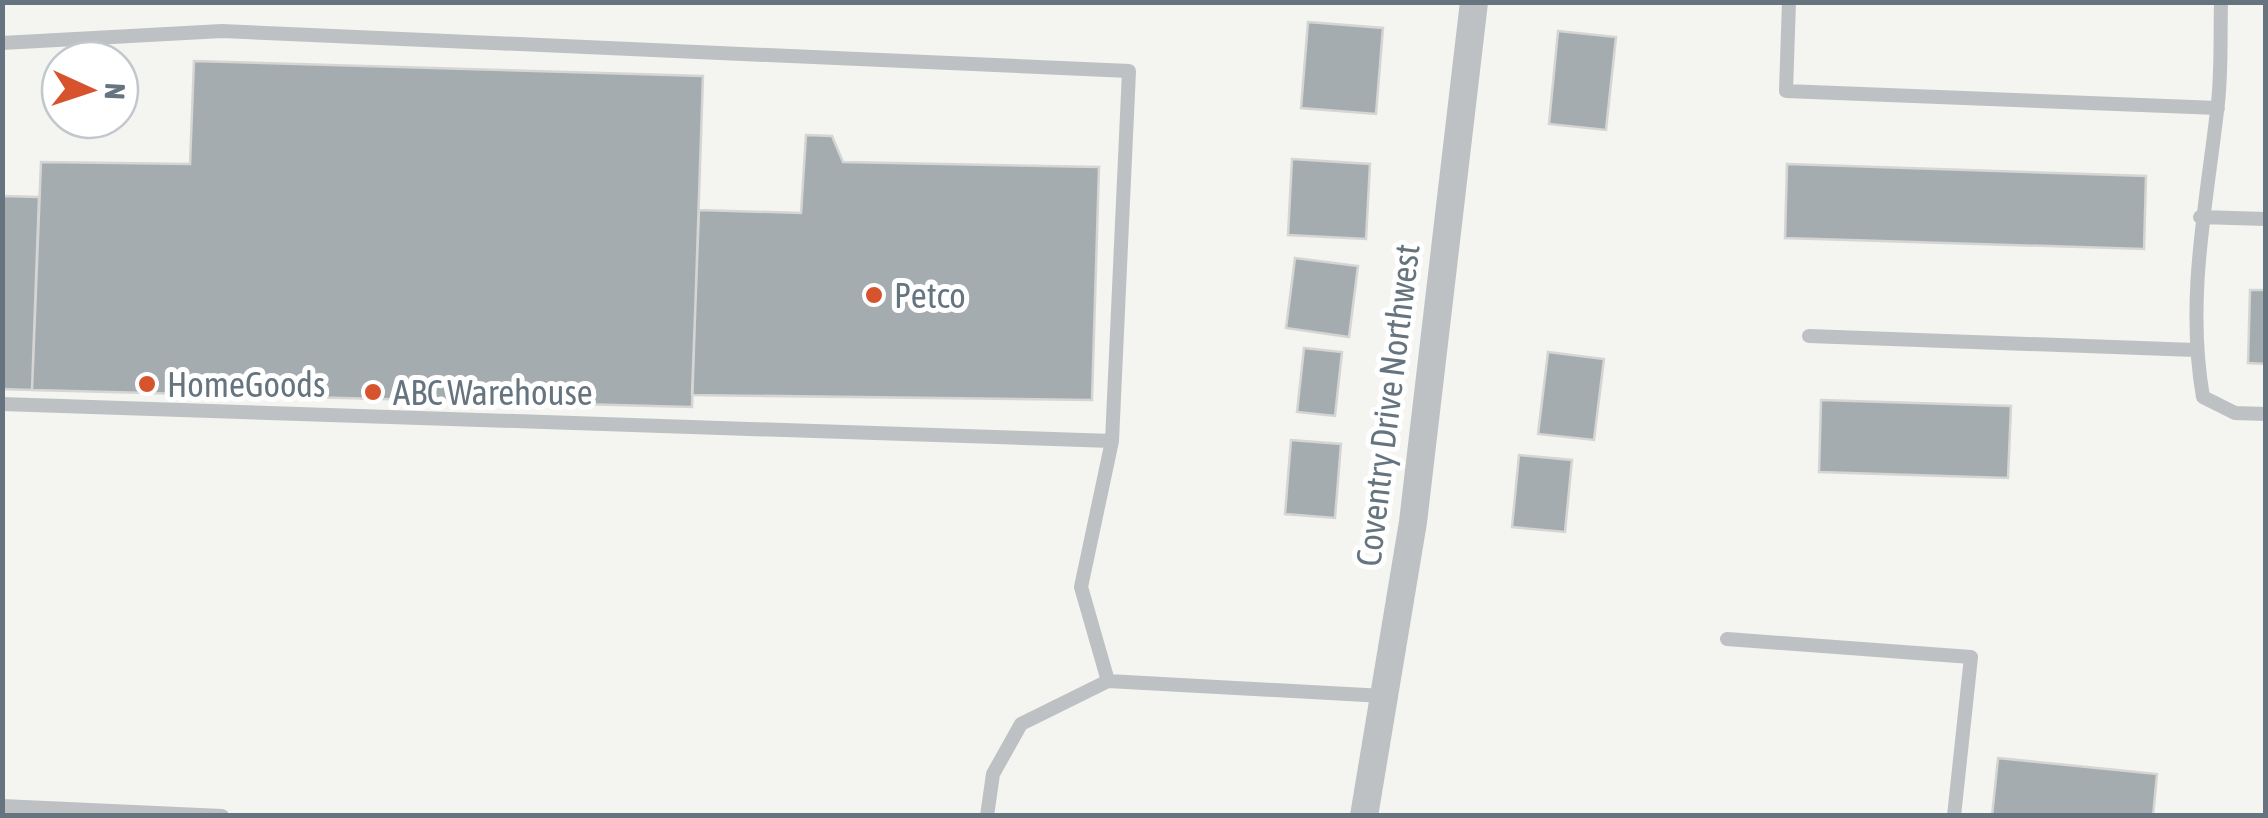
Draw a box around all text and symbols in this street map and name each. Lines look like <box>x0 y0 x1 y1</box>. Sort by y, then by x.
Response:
north arrow <box>40 40 140 140</box>
text: N <box>99 82 131 100</box>
street label: Coventry Drive Northwest <box>1347 242 1427 568</box>
place label: Petco <box>894 275 966 315</box>
marker: Petco <box>863 284 885 306</box>
place label: HomeGoods <box>167 364 325 404</box>
place label: ABC Warehouse <box>393 372 593 412</box>
marker: HomeGoods <box>136 373 158 395</box>
marker: ABC Warehouse <box>362 381 384 403</box>

